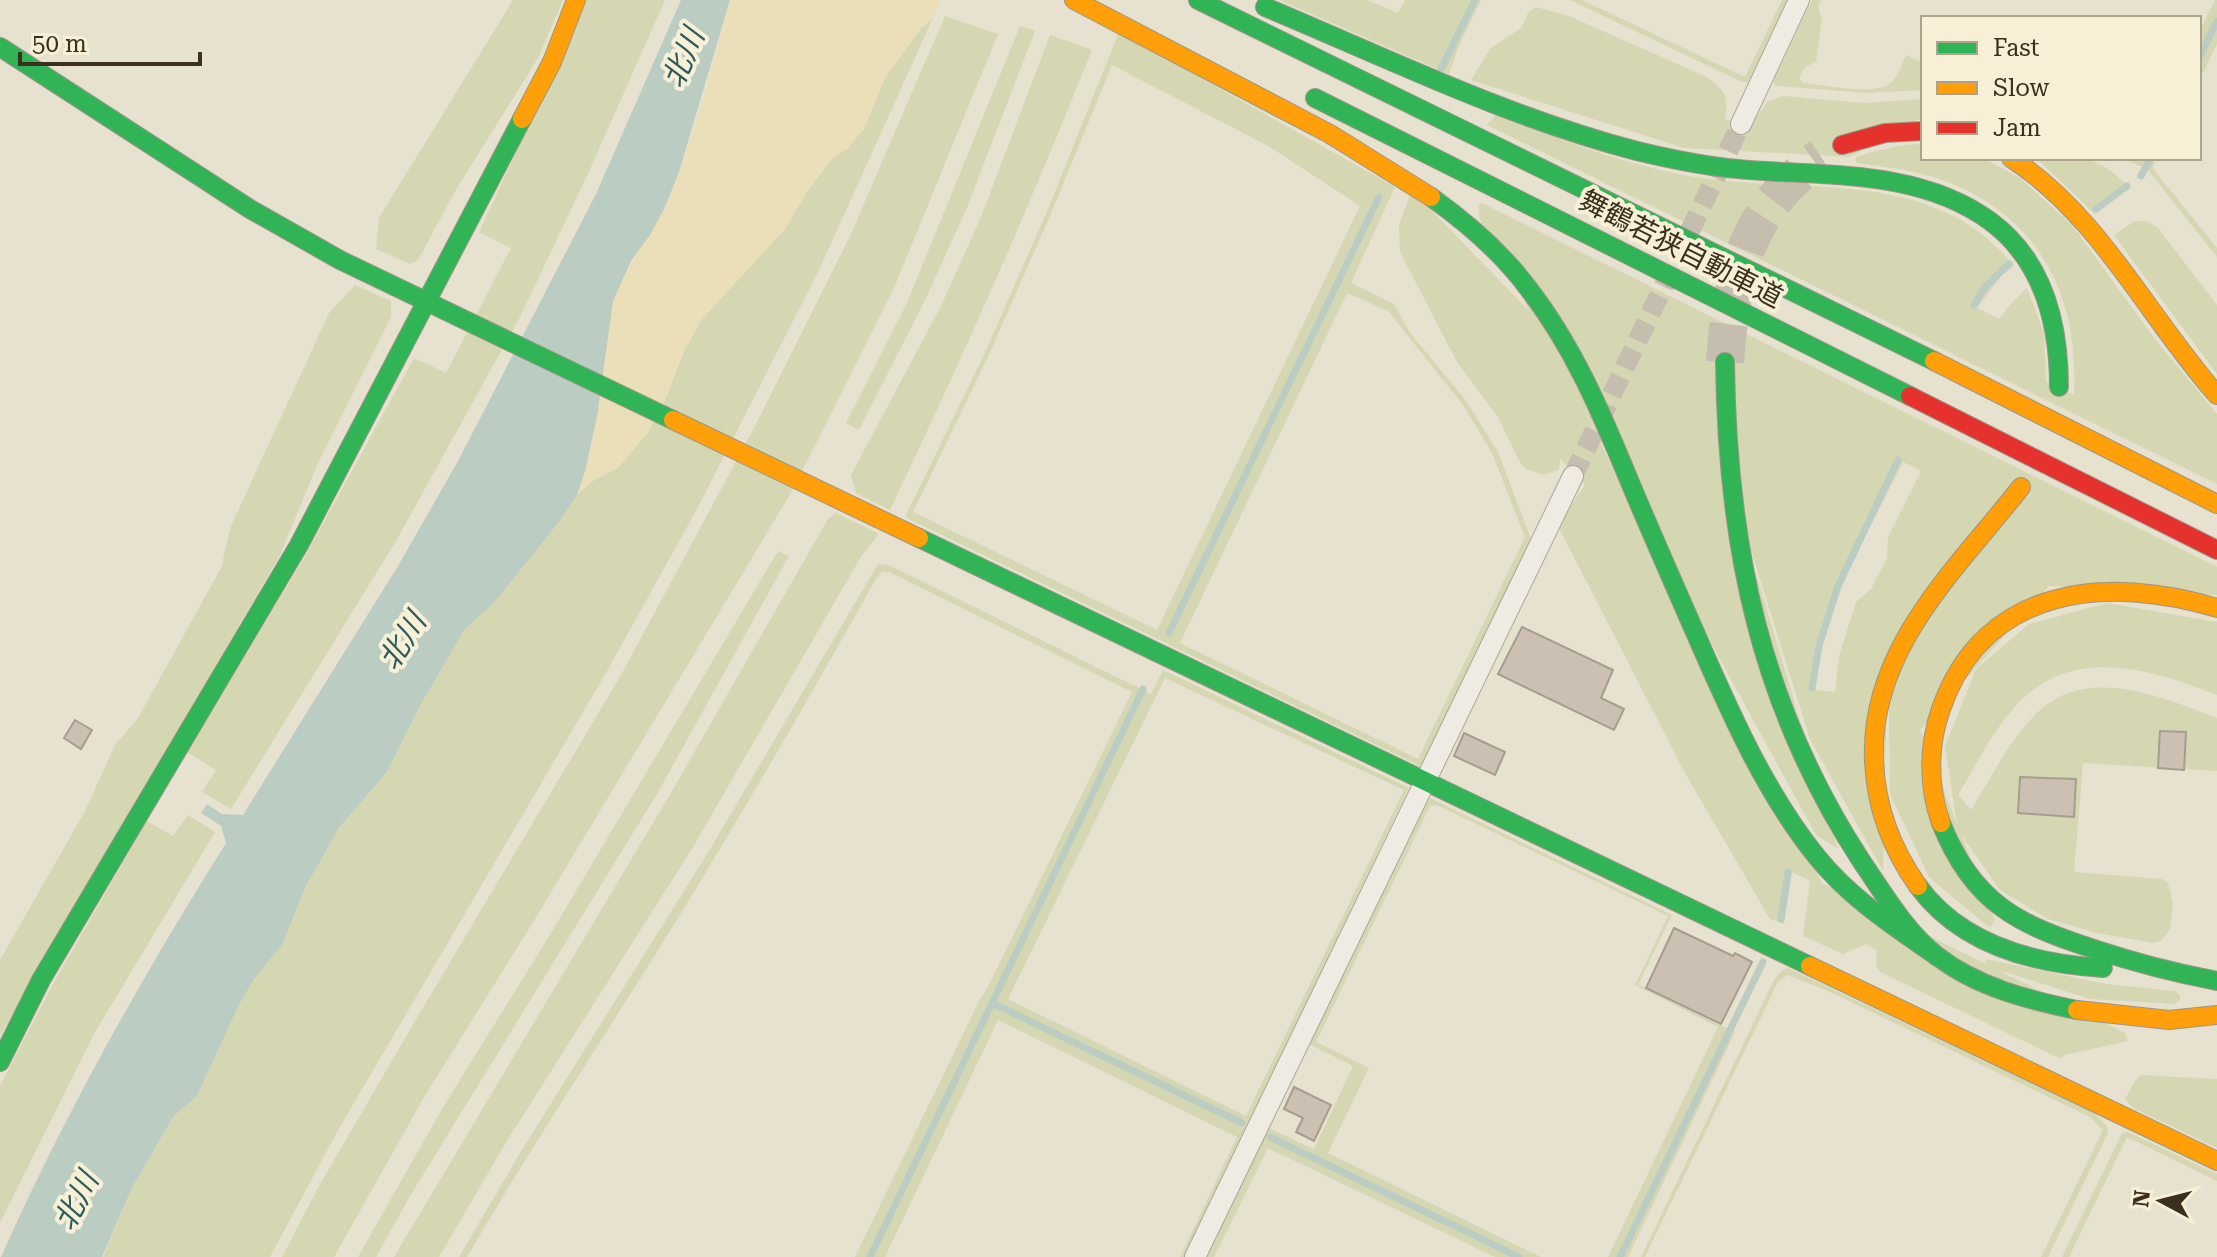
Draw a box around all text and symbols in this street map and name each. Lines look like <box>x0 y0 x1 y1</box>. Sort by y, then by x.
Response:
scale bar <box>20 16 200 66</box>
legend <box>1921 16 2201 160</box>
water label: 北川 <box>655 21 712 92</box>
text: 50 m <box>32 30 87 58</box>
text: Fast <box>1993 34 2040 62</box>
text: Slow <box>1993 74 2050 102</box>
text: Jam <box>1993 114 2041 142</box>
street label: 舞鶴若狭自動車道 <box>1574 183 1788 315</box>
water label: 北川 <box>371 604 434 676</box>
north arrow <box>2121 1161 2201 1241</box>
water label: 北川 <box>47 1164 107 1236</box>
text: N <box>2128 1189 2155 1209</box>

